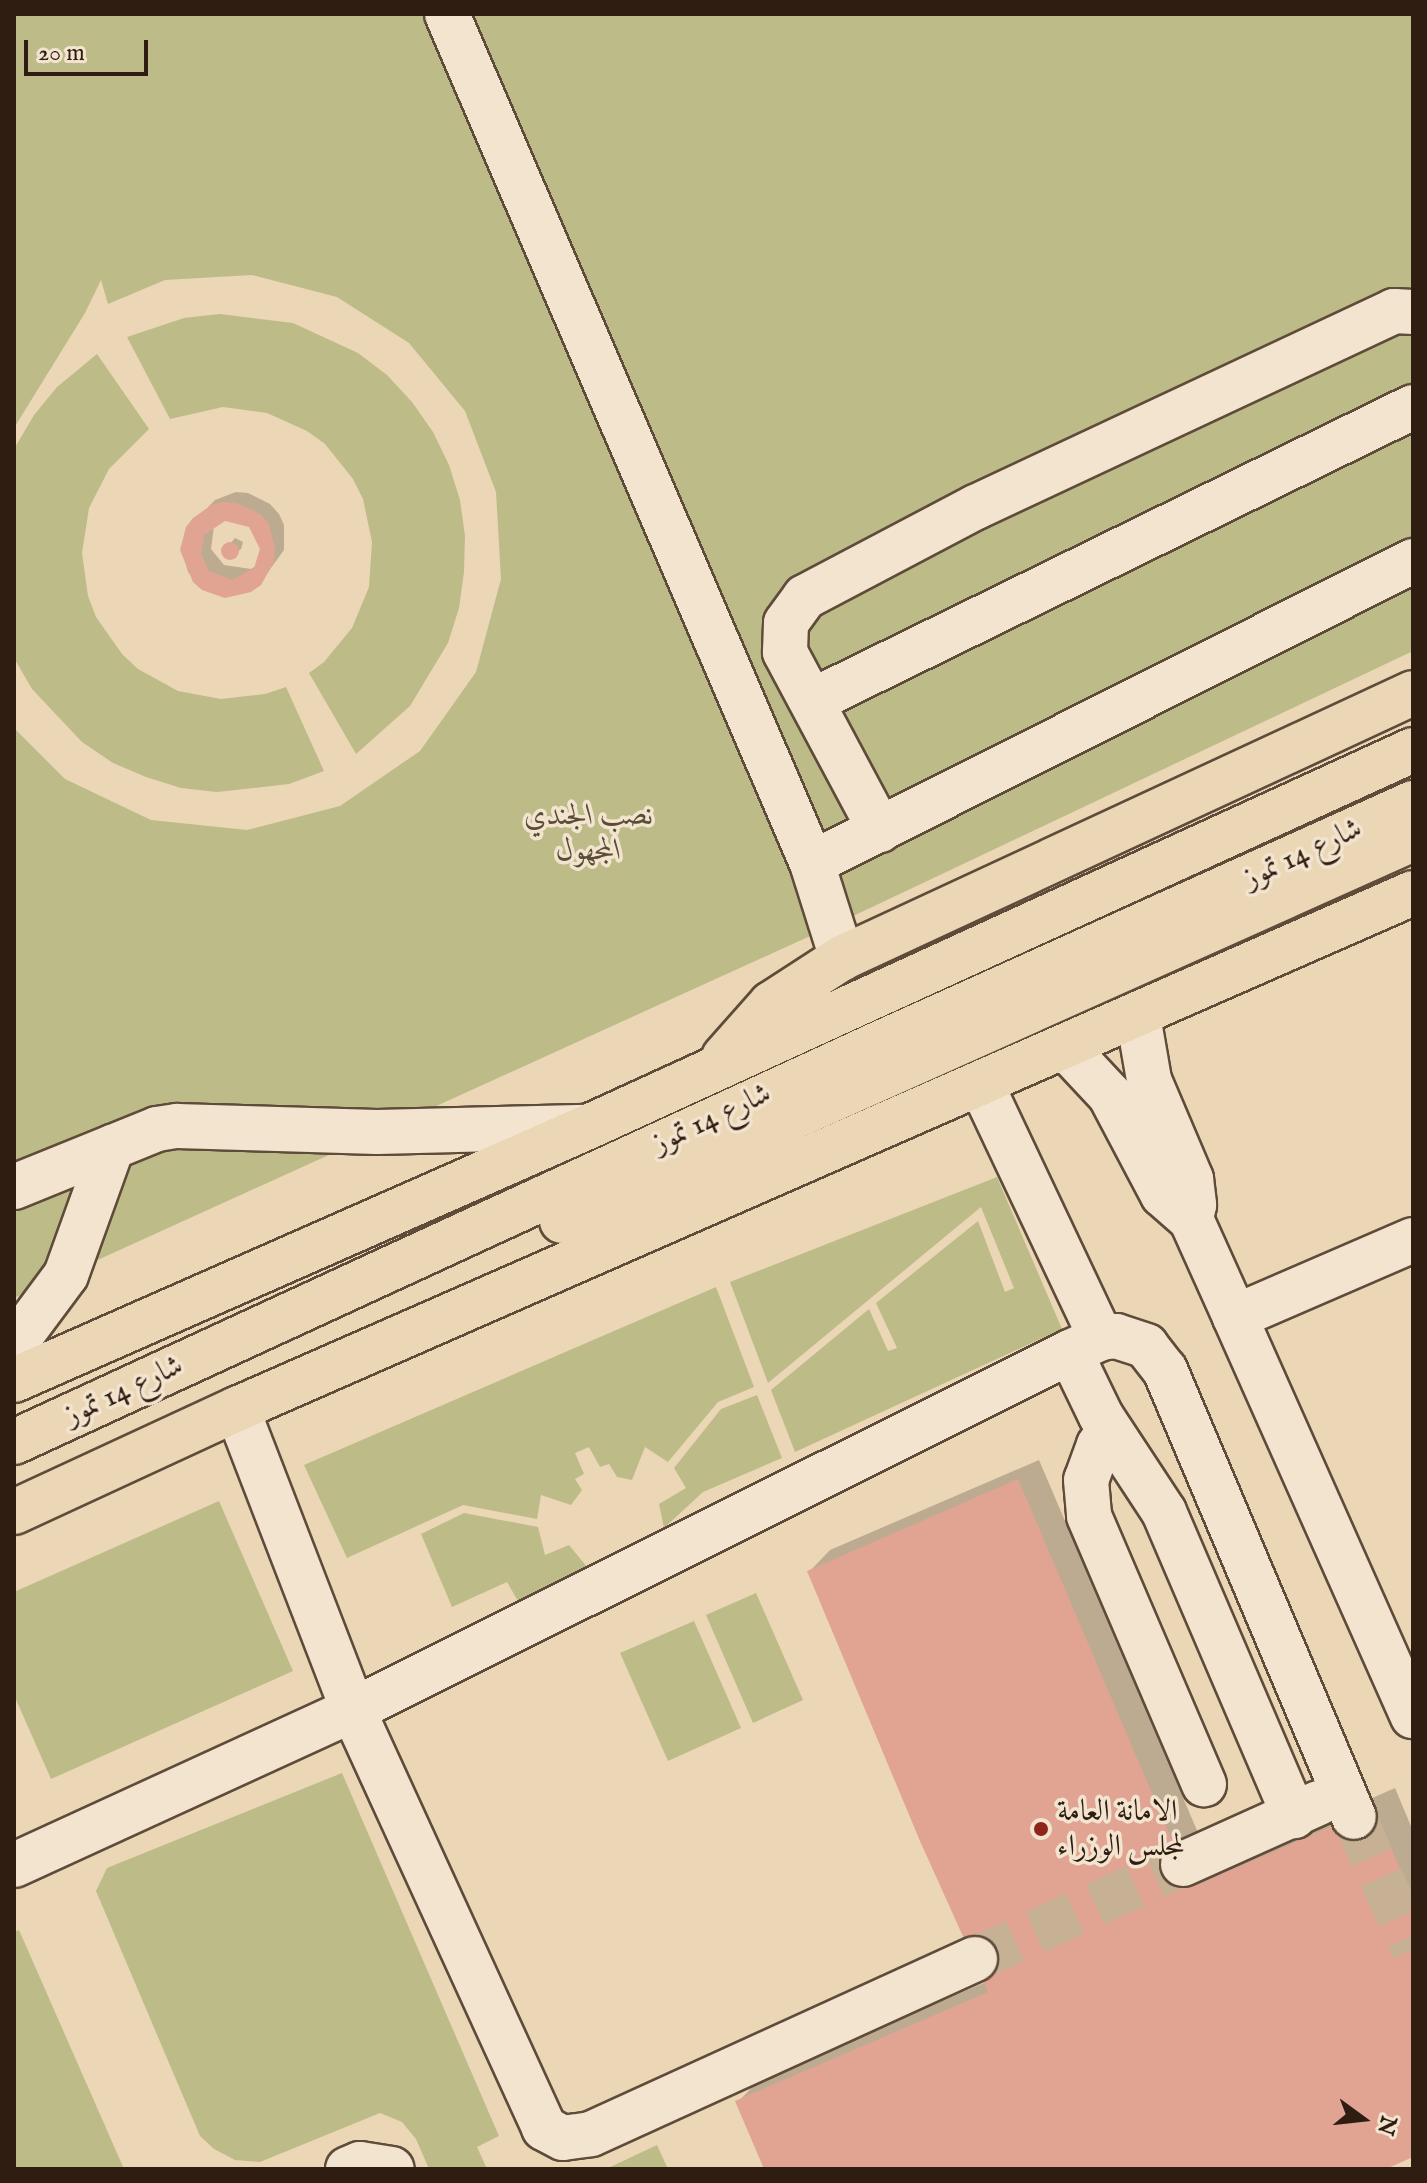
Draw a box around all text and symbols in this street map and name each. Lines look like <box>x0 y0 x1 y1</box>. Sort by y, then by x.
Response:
scale bar <box>28 24 152 74</box>
text: 20 m <box>38 38 85 69</box>
park label: نصب الجندي المجهول <box>524 798 654 868</box>
street label: شارع 14 تموز <box>1238 811 1368 897</box>
street label: شارع 14 تموز <box>647 1076 777 1162</box>
street label: شارع 14 تموز <box>59 1348 189 1434</box>
place label: الامانة العامة لمجلس الوزراء <box>1057 1794 1185 1864</box>
marker: الامانة العامة لمجلس الوزراء <box>1032 1820 1050 1838</box>
north arrow <box>1323 2079 1403 2159</box>
text: N <box>1370 2112 1402 2138</box>

